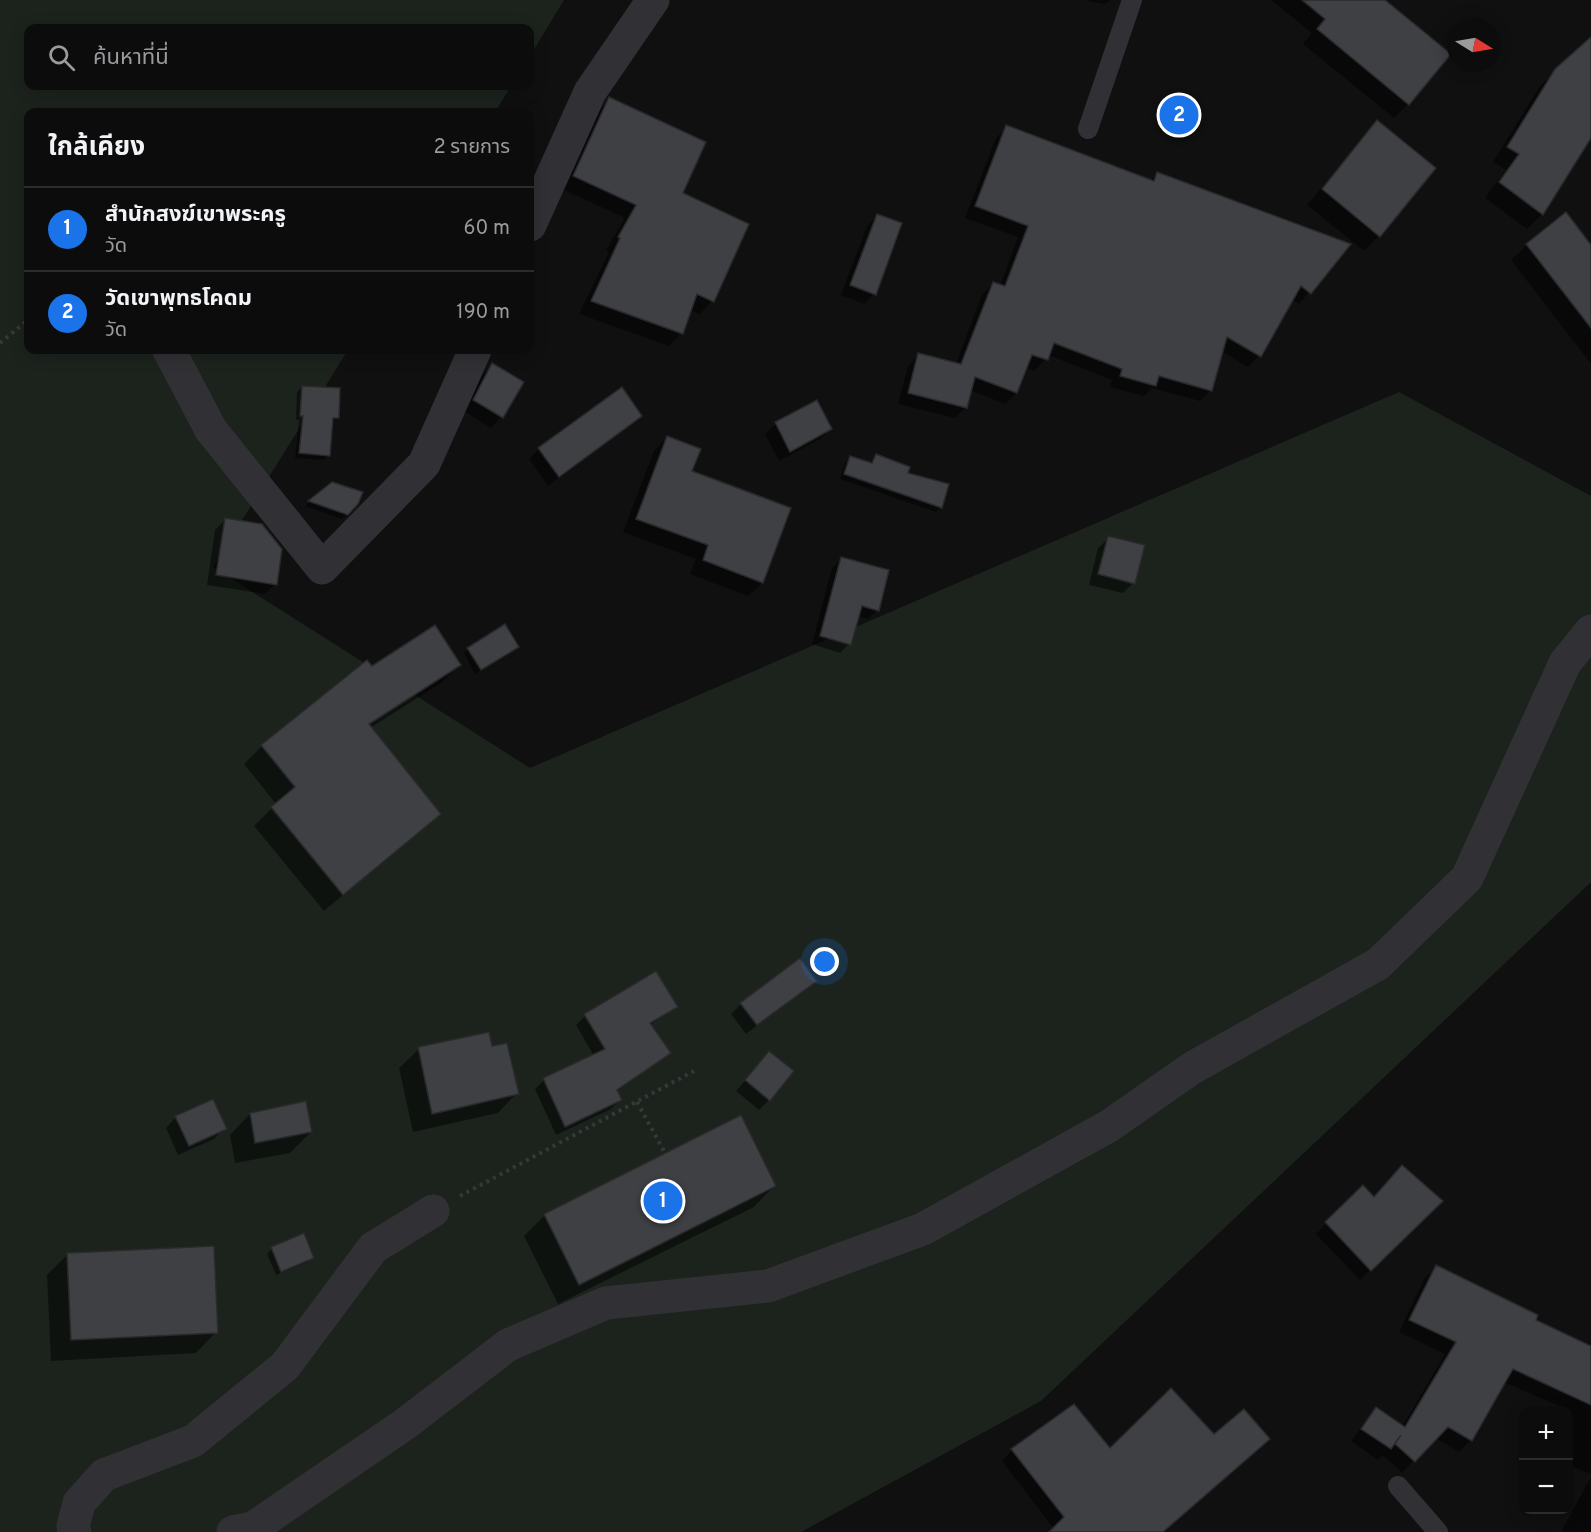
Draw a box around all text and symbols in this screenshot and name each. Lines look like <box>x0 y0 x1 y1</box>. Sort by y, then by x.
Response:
north arrow <box>1447 18 1501 72</box>
search box <box>24 24 534 90</box>
icon: search <box>45 41 78 74</box>
text: ค้นหาที่นี่ <box>93 45 169 72</box>
pin: 2 <box>1160 92 1198 138</box>
text: ใกล้เคียง <box>48 132 145 165</box>
text: 2 รายการ <box>433 135 510 161</box>
text: สำนักสงฆ์เขาพระครู <box>105 202 286 229</box>
text: 1 <box>64 216 72 242</box>
text: 60 m <box>464 216 510 242</box>
text: วัด <box>105 234 127 260</box>
text: วัดเขาพุทธโคดม <box>105 286 252 313</box>
text: 2 <box>61 300 74 326</box>
text: 190 m <box>456 300 510 326</box>
text: วัด <box>105 318 127 344</box>
your location <box>810 947 839 976</box>
pin: 1 <box>644 1178 682 1224</box>
map controls <box>1519 1406 1573 1514</box>
button: + <box>1519 1406 1573 1460</box>
button: − <box>1519 1460 1573 1514</box>

